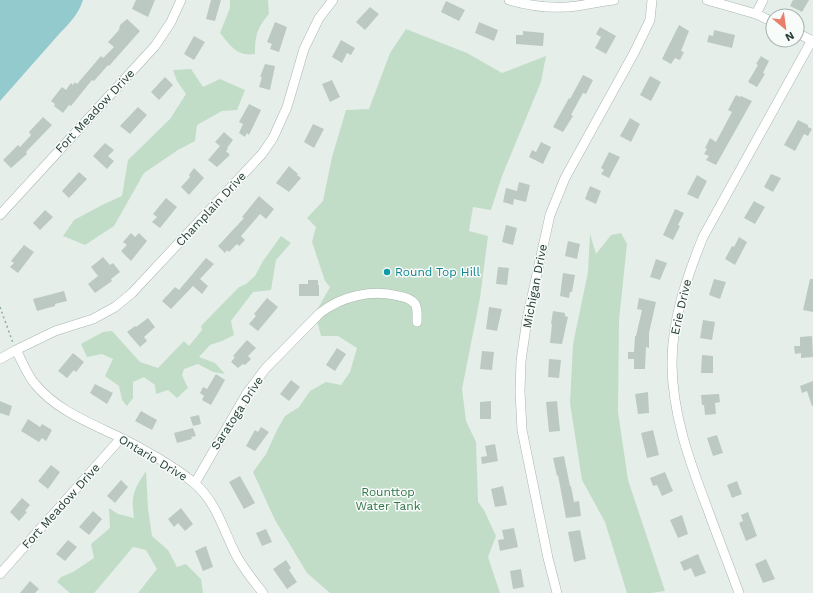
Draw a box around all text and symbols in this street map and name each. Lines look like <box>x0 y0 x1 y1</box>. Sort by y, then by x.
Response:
north arrow <box>765 8 805 48</box>
text: N <box>783 29 796 44</box>
street label: Fort Meadow Drive <box>52 66 138 156</box>
street label: Champlain Drive <box>173 169 249 249</box>
street label: Michigan Drive <box>520 243 550 329</box>
place label: Round Top Hill <box>395 265 481 279</box>
marker: Round Top Hill <box>382 267 392 277</box>
street label: Erie Drive <box>668 278 694 336</box>
street label: Saratoga Drive <box>208 374 266 452</box>
street label: Ontario Drive <box>116 432 190 484</box>
street label: Fort Meadow Drive <box>19 461 103 551</box>
park label: Rounttop Water Tank <box>355 485 421 513</box>

